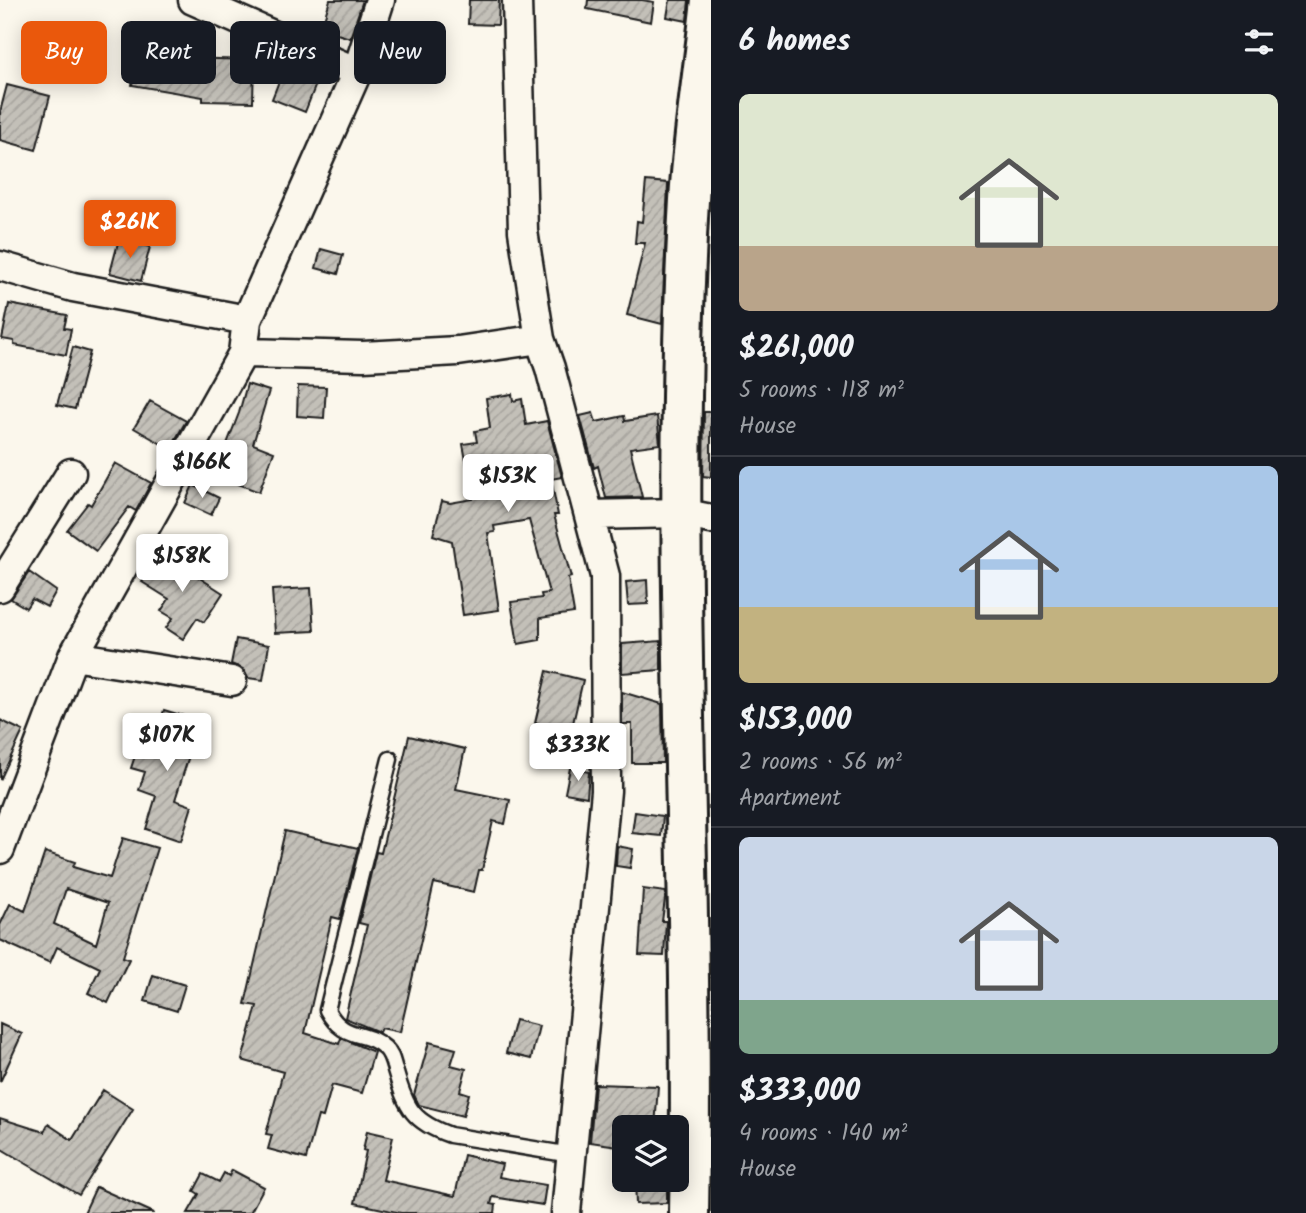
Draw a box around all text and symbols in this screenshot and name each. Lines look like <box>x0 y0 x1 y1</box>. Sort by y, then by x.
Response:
text: 6 homes <box>739 18 851 66</box>
chip: Buy <box>21 21 107 84</box>
chip: Rent <box>121 21 216 84</box>
chip: Filters <box>230 21 340 84</box>
chip: New <box>354 21 446 84</box>
icon: filters <box>1240 23 1278 61</box>
icon: home <box>946 140 1072 266</box>
pin: $261K <box>81 201 179 260</box>
text: $261K <box>100 205 160 241</box>
text: $261,000 <box>739 325 854 373</box>
text: 5 rooms · 118 m² <box>739 373 904 409</box>
text: House <box>739 409 796 445</box>
pin: $166K <box>153 440 251 500</box>
text: $166K <box>172 445 232 481</box>
pin: $153K <box>459 454 557 514</box>
text: $153K <box>479 459 537 495</box>
icon: home <box>946 512 1072 638</box>
pin: $158K <box>133 534 231 594</box>
text: $158K <box>152 539 212 575</box>
text: $153,000 <box>739 697 851 745</box>
pin: $107K <box>118 714 216 773</box>
text: $107K <box>138 718 196 754</box>
pin: $333K <box>529 724 627 783</box>
text: $333K <box>545 728 611 764</box>
text: 2 rooms · 56 m² <box>739 745 902 781</box>
text: Apartment <box>739 781 841 817</box>
icon: home <box>946 883 1072 1009</box>
text: $333,000 <box>739 1068 860 1116</box>
map controls <box>612 1115 689 1192</box>
button: layers <box>612 1115 689 1192</box>
text: 4 rooms · 140 m² <box>739 1116 907 1152</box>
text: House <box>739 1152 796 1188</box>

